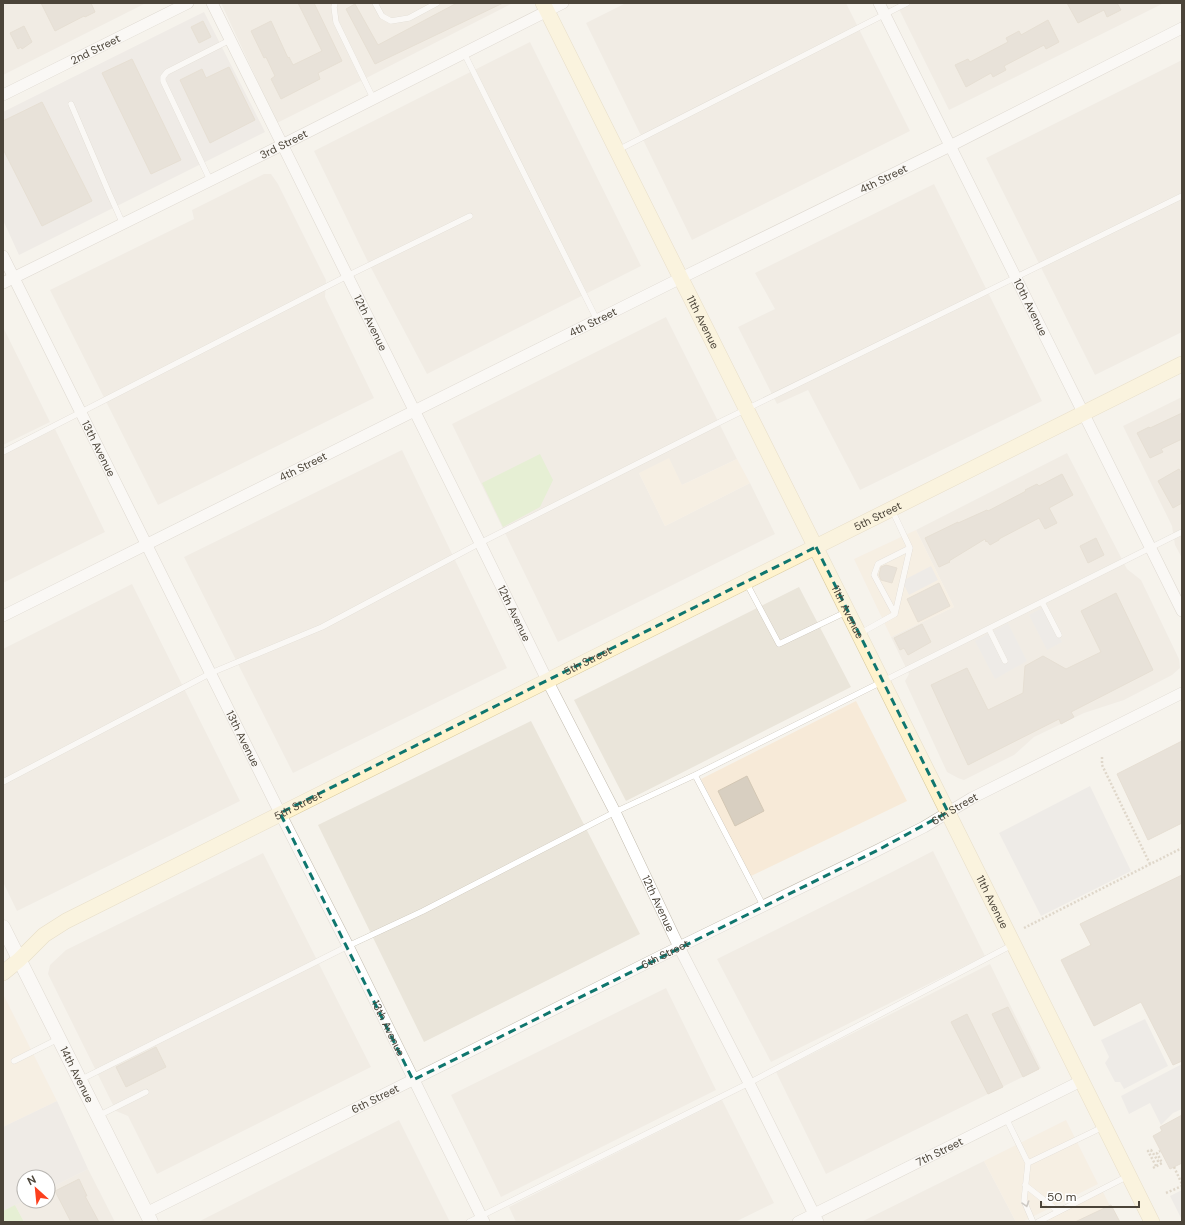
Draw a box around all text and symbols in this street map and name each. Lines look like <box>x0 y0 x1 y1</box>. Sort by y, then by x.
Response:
street label: 2nd Street <box>68 31 122 67</box>
street label: 3rd Street <box>257 126 310 162</box>
street label: 4th Street <box>857 161 910 196</box>
street label: 10th Avenue <box>1011 276 1051 338</box>
street label: 12th Avenue <box>351 292 390 353</box>
street label: 11th Avenue <box>684 293 722 351</box>
street label: 4th Street <box>567 304 619 340</box>
street label: 13th Avenue <box>79 418 119 479</box>
street label: 4th Street <box>277 449 329 484</box>
street label: 5th Street <box>851 498 904 534</box>
street label: 12th Avenue <box>495 583 534 644</box>
street label: 11th Avenue <box>829 583 867 641</box>
street label: 5th Street <box>561 643 614 678</box>
street label: 13th Avenue <box>223 708 263 769</box>
street label: 5th Street <box>272 788 324 823</box>
street label: 6th Street <box>929 789 980 828</box>
street label: 12th Avenue <box>639 873 678 934</box>
street label: 11th Avenue <box>973 873 1012 931</box>
street label: 6th Street <box>639 936 691 972</box>
street label: 13th Avenue <box>369 998 408 1059</box>
street label: 14th Avenue <box>57 1044 97 1105</box>
street label: 6th Street <box>349 1081 401 1116</box>
street label: 7th Street <box>914 1134 965 1169</box>
north arrow <box>16 1169 56 1209</box>
text: N <box>25 1172 38 1188</box>
scale bar <box>1041 1183 1139 1209</box>
text: 50 m <box>1047 1189 1076 1205</box>
one-way arrow <box>1021 1200 1030 1207</box>

